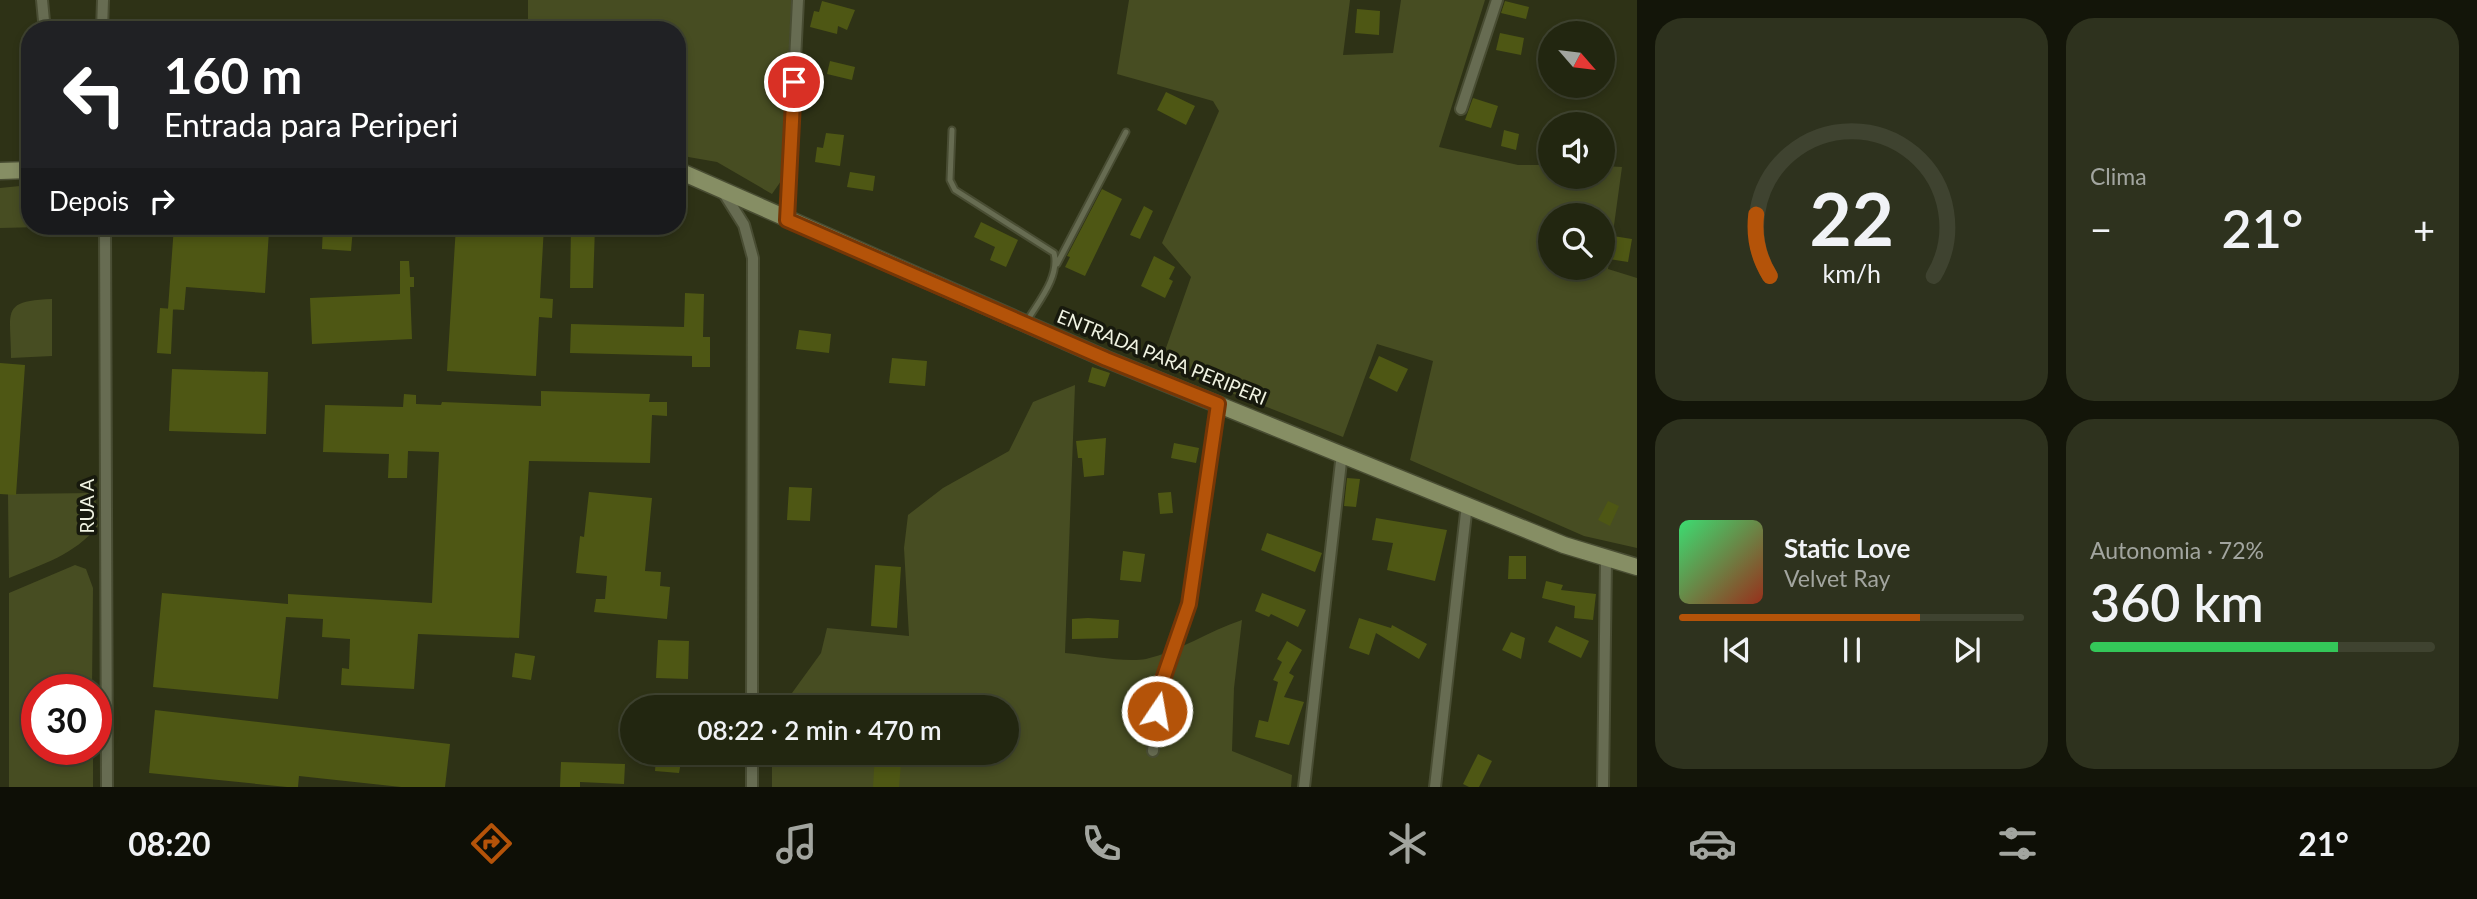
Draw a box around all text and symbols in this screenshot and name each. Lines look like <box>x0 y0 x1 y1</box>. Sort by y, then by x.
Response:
north arrow <box>1538 21 1615 98</box>
map controls <box>1538 21 1615 280</box>
text: 160 m <box>164 46 302 104</box>
icon: left <box>49 49 140 140</box>
pin <box>764 52 824 112</box>
icon: arrive <box>775 63 813 101</box>
text: Entrada para Periperi <box>164 105 459 144</box>
button: sound <box>1538 112 1615 189</box>
text: Clima <box>2090 162 2147 190</box>
text: 22 <box>1809 174 1894 262</box>
icon: right <box>143 182 181 220</box>
text: Depois <box>49 185 129 217</box>
text: 21° <box>2222 197 2303 259</box>
button: search <box>1538 203 1615 280</box>
text: − <box>2090 206 2112 252</box>
text: + <box>2413 206 2435 252</box>
text: km/h <box>1822 257 1881 287</box>
street label: ENTRADA PARA PERIPERI <box>1054 304 1270 409</box>
street label: RUA A <box>75 478 98 533</box>
text: Static Love <box>1784 532 1911 564</box>
text: Autonomia · 72% <box>2090 536 2264 564</box>
text: Velvet Ray <box>1784 564 1890 592</box>
text: 360 km <box>2090 571 2264 633</box>
icon: previous <box>1718 631 1756 669</box>
icon: pause <box>1833 631 1871 669</box>
icon: next <box>1948 631 1986 669</box>
speed limit sign: 30 <box>21 674 112 765</box>
position arrow <box>1120 674 1194 748</box>
text: 08:22 · 2 min · 470 m <box>697 714 942 746</box>
icon: directions <box>467 819 516 868</box>
icon: music <box>772 819 821 868</box>
icon: phone <box>1077 819 1126 868</box>
icon: climate <box>1383 819 1432 868</box>
icon: car <box>1688 819 1737 868</box>
icon: filters <box>1993 819 2042 868</box>
text: 08:20 <box>128 824 211 863</box>
text: 21° <box>2298 824 2349 863</box>

